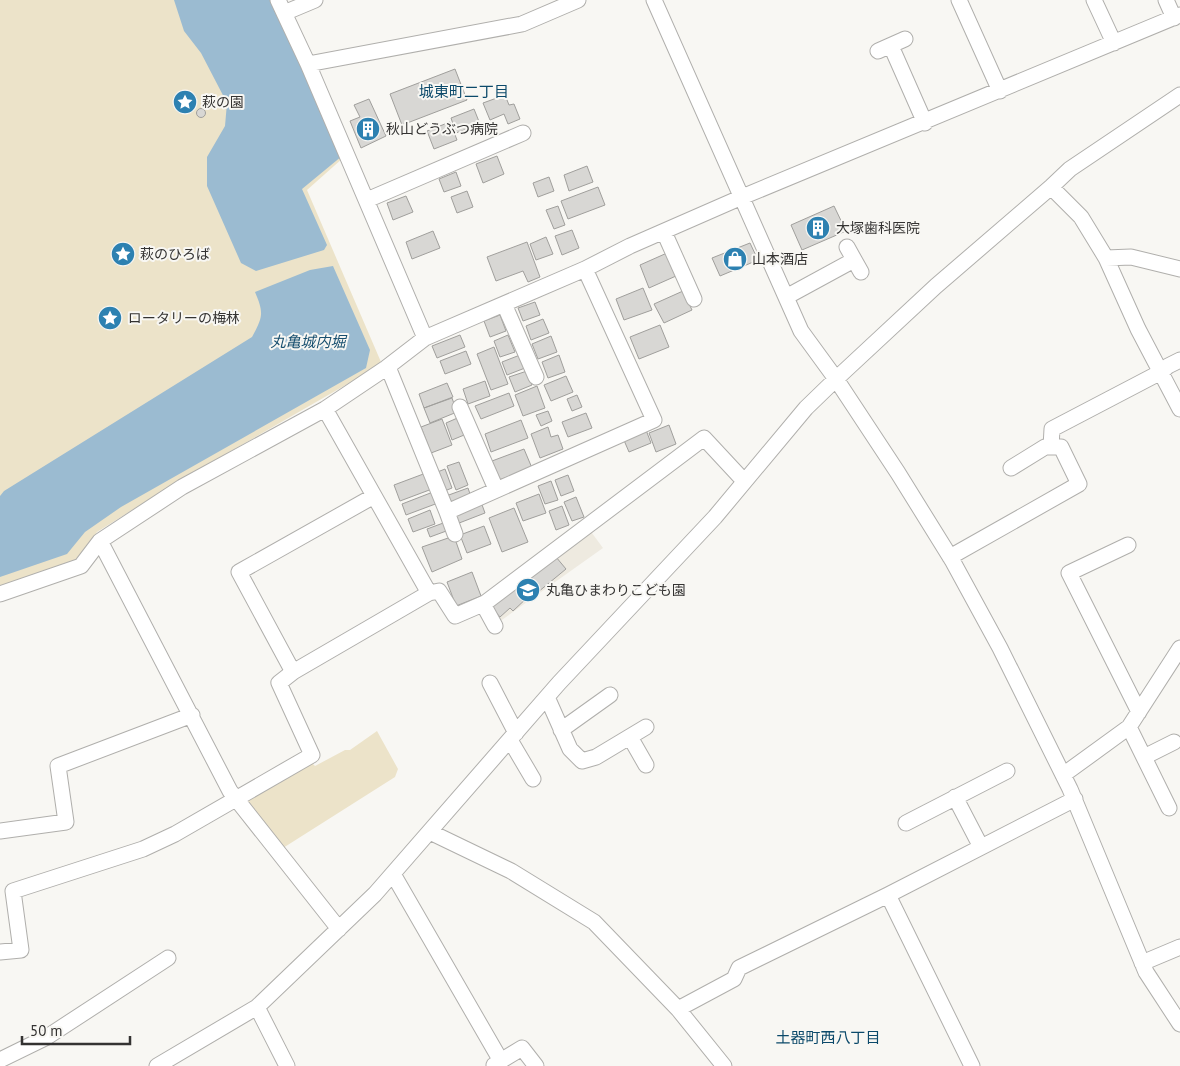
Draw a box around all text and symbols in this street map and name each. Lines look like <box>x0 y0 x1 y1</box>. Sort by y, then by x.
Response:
district label: 城東町二丁目 <box>419 82 509 101</box>
place icon: 萩の園 <box>172 89 198 115</box>
place label: 萩の園 <box>202 93 244 111</box>
building icon: 秋山どうぶつ病院 <box>355 116 381 142</box>
place label: 秋山どうぶつ病院 <box>386 120 498 138</box>
building icon: 大塚歯科医院 <box>805 215 831 241</box>
place label: 大塚歯科医院 <box>836 219 920 237</box>
place icon: 萩のひろば <box>110 241 136 267</box>
place label: 萩のひろば <box>140 245 210 263</box>
shop icon: 山本酒店 <box>722 246 748 272</box>
place label: 山本酒店 <box>752 250 808 268</box>
place icon: ロータリーの梅林 <box>97 305 123 331</box>
place label: ロータリーの梅林 <box>128 309 240 327</box>
water label: 丸亀城内堀 <box>270 332 347 351</box>
school or university icon: 丸亀ひまわりこども園 <box>515 577 541 603</box>
place label: 丸亀ひまわりこども園 <box>546 581 686 599</box>
scale bar <box>22 1014 130 1046</box>
text: 50 m <box>30 1021 63 1040</box>
district label: 土器町西八丁目 <box>775 1028 881 1047</box>

